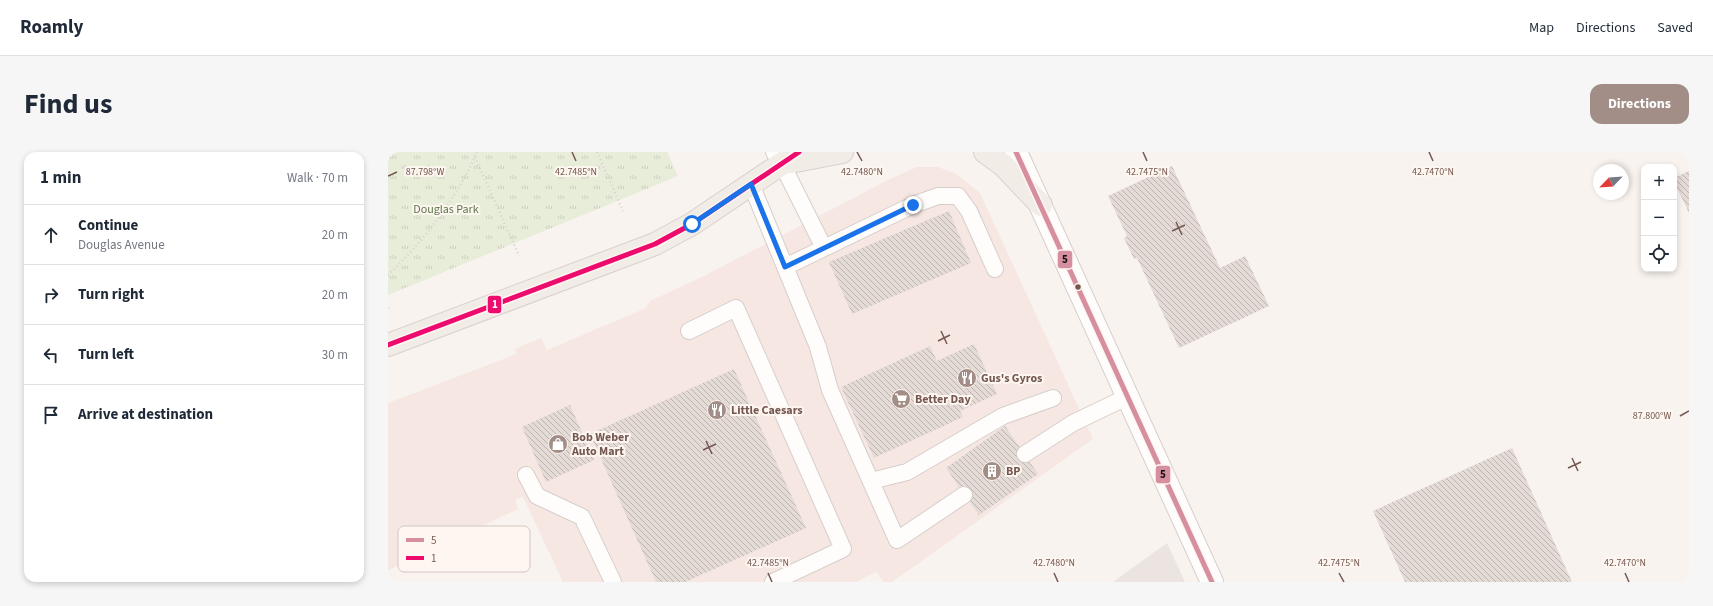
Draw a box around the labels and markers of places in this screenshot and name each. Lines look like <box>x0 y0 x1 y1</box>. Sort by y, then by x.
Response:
unlabelled marker <box>1073 282 1083 292</box>
restaurant icon: Gus's Gyros <box>956 367 978 389</box>
place label: Gus's Gyros <box>981 370 1042 387</box>
supermarket icon: Better Day <box>890 388 912 410</box>
place label: Better Day <box>915 391 971 408</box>
restaurant icon: Little Caesars <box>706 399 728 421</box>
place label: Little Caesars <box>731 402 803 419</box>
place label: Bob Weber Auto Mart <box>571 429 629 460</box>
shop icon: Bob Weber Auto Mart <box>547 433 569 455</box>
building icon: BP <box>981 460 1003 482</box>
place label: BP <box>1006 463 1020 480</box>

